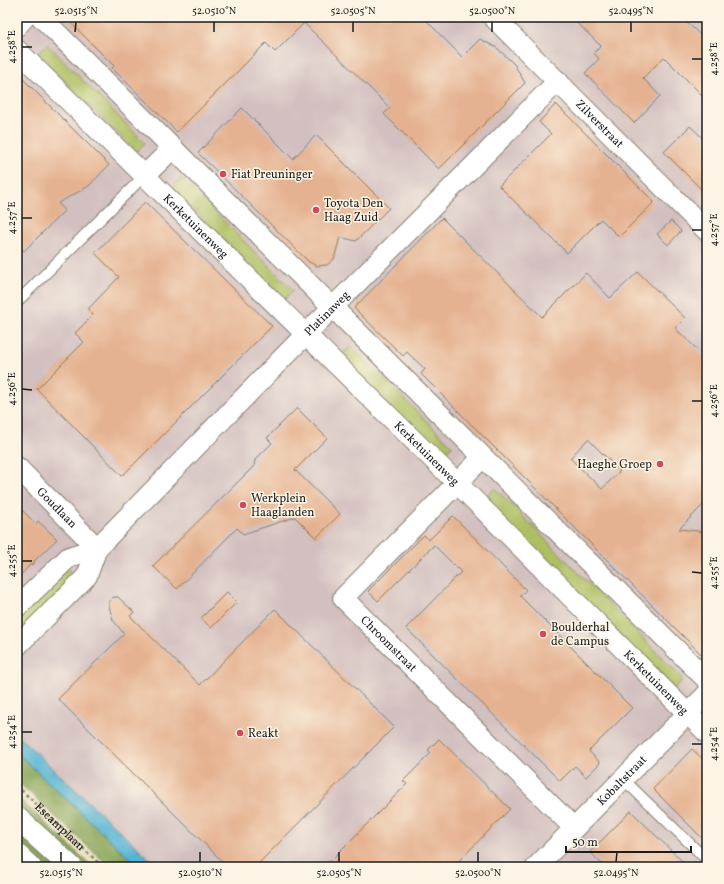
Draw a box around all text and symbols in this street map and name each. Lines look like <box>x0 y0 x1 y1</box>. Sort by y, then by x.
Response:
text: 52.0515°N <box>54 4 98 18</box>
text: 52.0510°N <box>192 4 237 18</box>
text: 52.0505°N <box>331 4 376 18</box>
text: 52.0500°N <box>469 4 516 18</box>
text: 52.0495°N <box>608 4 654 18</box>
text: 4.258°E <box>5 30 19 64</box>
text: 4.258°E <box>707 42 721 76</box>
street label: Zilverstraat <box>571 97 627 152</box>
place label: Fiat Preuninger <box>231 167 313 183</box>
marker: Fiat Preuninger <box>218 169 228 179</box>
street label: Kerketuinenweg <box>159 191 231 263</box>
place label: Toyota Den Haag Zuid <box>324 196 383 226</box>
text: 4.257°E <box>5 201 19 235</box>
marker: Toyota Den Haag Zuid <box>311 205 321 215</box>
text: 4.257°E <box>707 213 721 247</box>
street label: Platinaweg <box>301 288 354 340</box>
text: 4.256°E <box>5 372 19 406</box>
text: 4.256°E <box>707 384 721 418</box>
street label: Kerketuinenweg <box>390 418 462 490</box>
place label: Haeghe Groep <box>577 457 652 473</box>
marker: Haeghe Groep <box>655 459 665 469</box>
street label: Goudlaan <box>33 484 80 532</box>
place label: Werkplein Haaglanden <box>251 491 314 521</box>
marker: Werkplein Haaglanden <box>238 500 248 510</box>
text: 4.255°E <box>5 544 19 578</box>
text: 4.255°E <box>707 556 721 590</box>
street label: Chroomstraat <box>356 613 420 676</box>
place label: Boulderhal de Campus <box>551 620 610 650</box>
marker: Boulderhal de Campus <box>538 629 548 639</box>
street label: Kerketuinenweg <box>620 647 691 719</box>
text: 4.254°E <box>5 715 19 749</box>
place label: Reakt <box>248 726 278 742</box>
text: 4.254°E <box>707 727 721 761</box>
marker: Reakt <box>235 728 245 738</box>
street label: Kobaltstraat <box>594 752 651 810</box>
street label: Escamplaan <box>31 799 88 855</box>
scale bar <box>566 828 691 854</box>
text: 50 m <box>572 835 598 851</box>
text: 52.0515°N <box>39 866 83 880</box>
text: 52.0510°N <box>178 866 223 880</box>
text: 52.0505°N <box>317 866 362 880</box>
text: 52.0500°N <box>455 866 502 880</box>
text: 52.0495°N <box>593 866 639 880</box>

